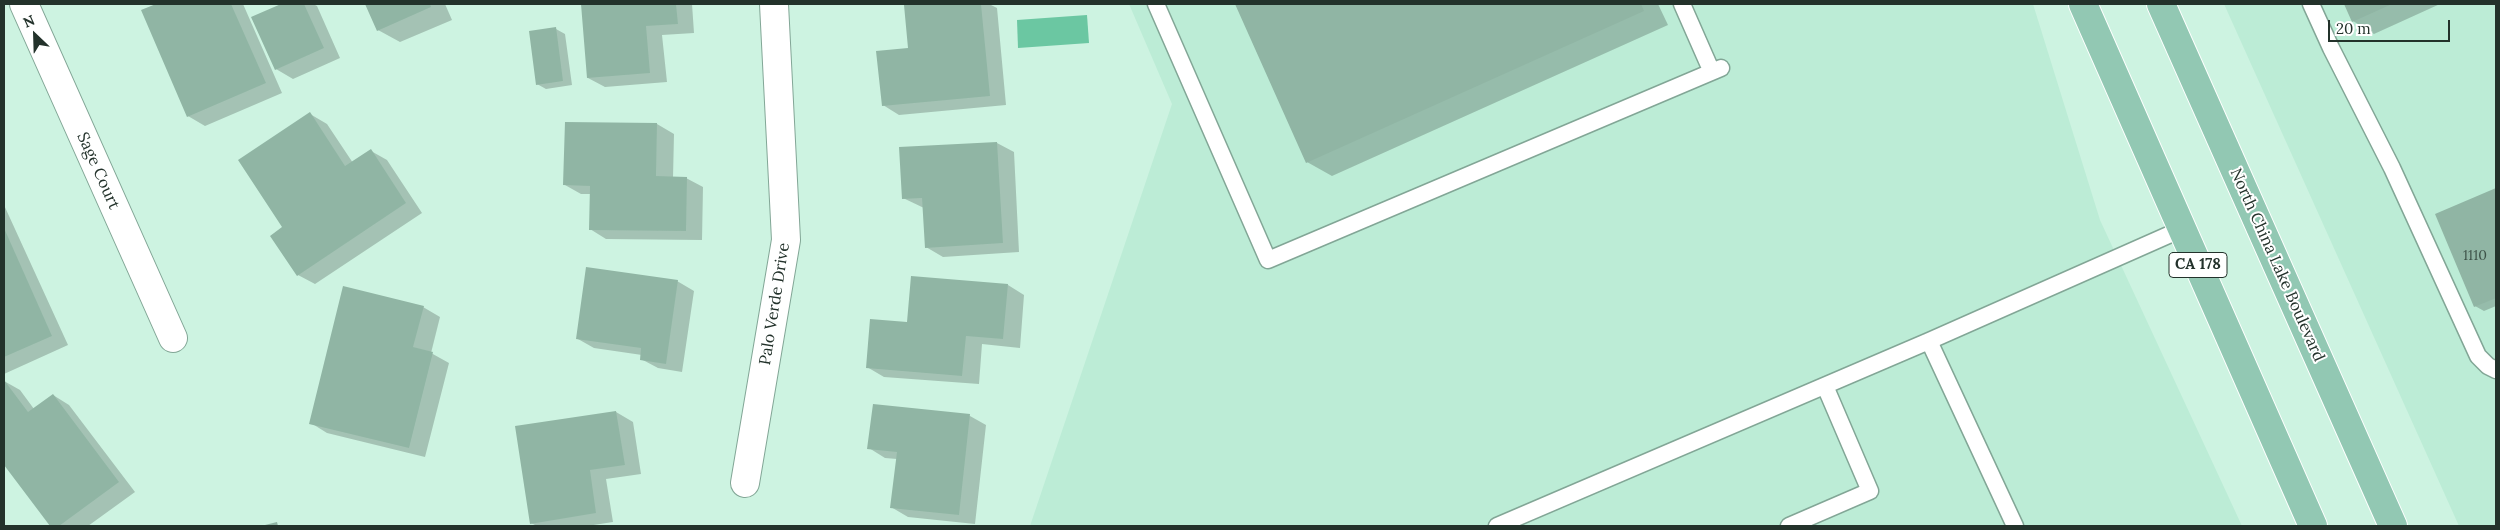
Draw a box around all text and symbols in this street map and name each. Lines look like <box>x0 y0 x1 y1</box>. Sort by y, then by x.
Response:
north arrow <box>10 10 60 60</box>
scale bar <box>2330 10 2452 42</box>
text: N <box>20 11 37 32</box>
text: 20 m <box>2336 19 2371 38</box>
street label: Sage Court <box>72 130 124 212</box>
street label: North China Lake Boulevard <box>2226 165 2328 365</box>
street label: Palo Verde Drive <box>756 241 794 367</box>
house number: 1110 <box>2463 248 2487 264</box>
road number: CA 178 <box>2169 252 2227 278</box>

